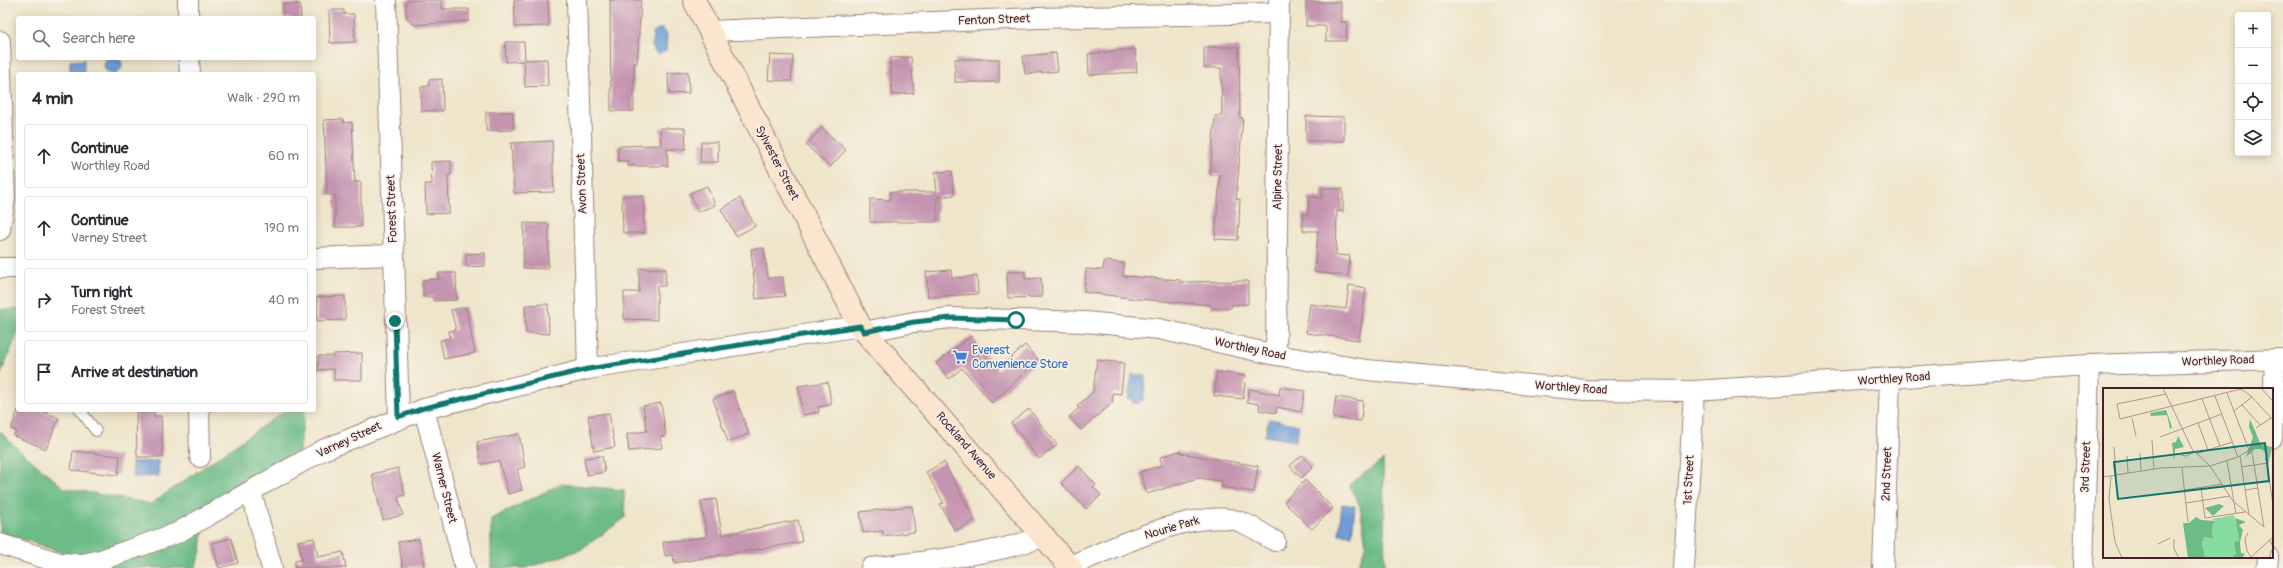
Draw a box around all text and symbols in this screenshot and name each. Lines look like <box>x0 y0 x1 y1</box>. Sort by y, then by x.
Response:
street label: Fenton Street <box>958 11 1031 29</box>
map controls <box>2235 12 2271 156</box>
button: + <box>2235 12 2271 48</box>
search box <box>16 16 316 60</box>
icon: search <box>30 27 52 49</box>
text: Search here <box>62 29 135 48</box>
button: − <box>2235 48 2271 84</box>
button: locate <box>2235 84 2271 120</box>
text: 4 min <box>32 88 73 109</box>
text: Walk · 290 m <box>227 90 300 106</box>
button: layers <box>2235 120 2271 156</box>
street label: Sylvester Street <box>752 123 802 203</box>
text: Continue <box>71 139 129 158</box>
street label: Alpine Street <box>1270 144 1286 210</box>
icon: ahead <box>33 145 55 167</box>
text: 60 m <box>268 148 299 164</box>
street label: Avon Street <box>573 153 591 215</box>
text: Worthley Road <box>71 158 150 174</box>
street label: Forest Street <box>383 174 401 243</box>
text: Continue <box>71 211 129 230</box>
icon: ahead <box>33 217 55 239</box>
text: 190 m <box>264 220 299 236</box>
text: Varney Street <box>71 230 147 246</box>
text: Turn right <box>71 283 132 302</box>
icon: right <box>33 289 55 311</box>
text: 40 m <box>268 292 299 308</box>
text: Forest Street <box>71 302 145 318</box>
route start <box>1007 311 1025 329</box>
route end <box>386 312 404 330</box>
street label: Worthley Road <box>1213 334 1287 364</box>
place label: Everest Convenience Store <box>972 343 1068 372</box>
supermarket icon: Everest Convenience Store <box>951 348 969 366</box>
street label: Worthley Road <box>2181 352 2255 370</box>
icon: arrive <box>33 361 55 383</box>
text: Arrive at destination <box>71 363 198 382</box>
street label: Worthley Road <box>1857 369 1931 389</box>
street label: Worthley Road <box>1534 378 1608 398</box>
inset map <box>2103 388 2273 558</box>
street label: Rockland Avenue <box>933 409 1000 483</box>
street label: Varney Street <box>314 418 384 462</box>
street label: 3rd Street <box>2078 441 2094 493</box>
street label: 2nd Street <box>1879 446 1895 502</box>
street label: Warner Street <box>428 451 460 525</box>
street label: 1st Street <box>1680 454 1698 505</box>
street label: Nourie Park <box>1143 513 1201 543</box>

